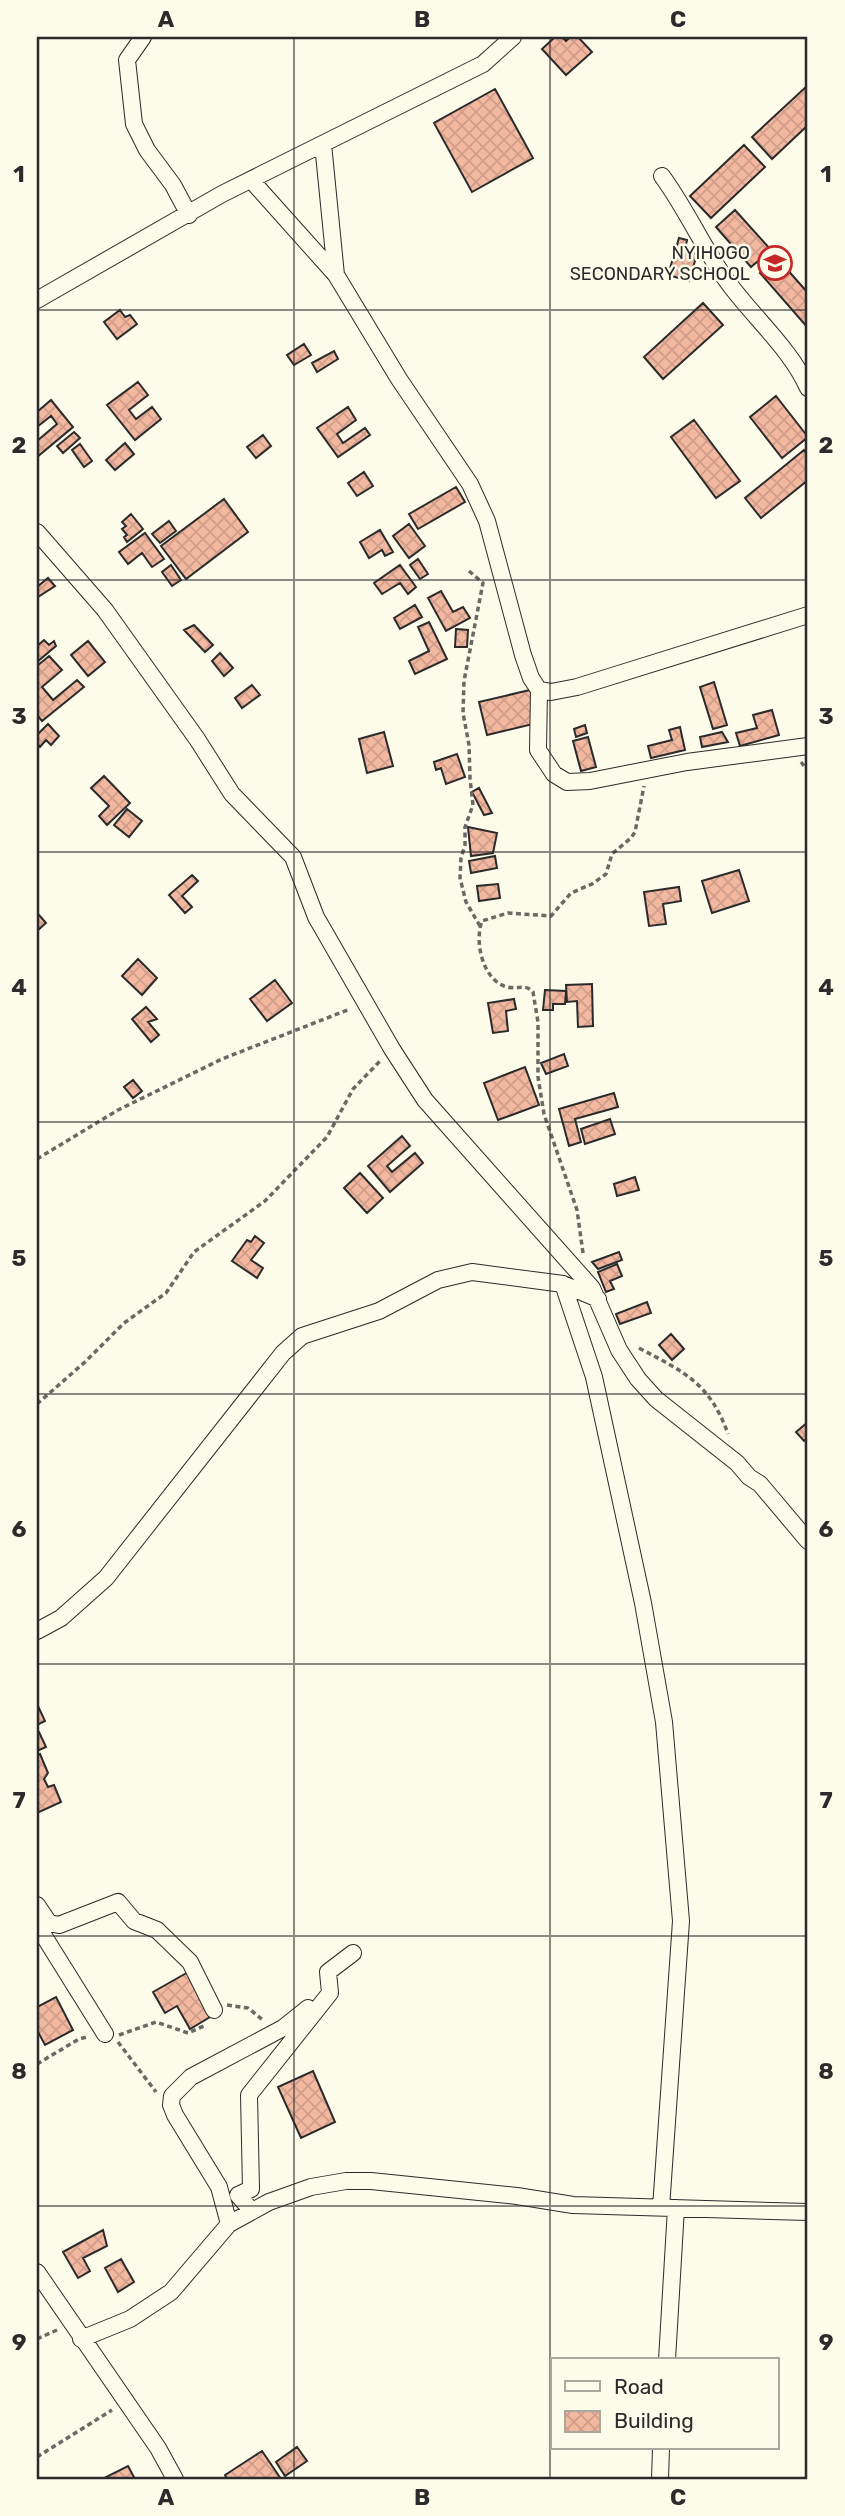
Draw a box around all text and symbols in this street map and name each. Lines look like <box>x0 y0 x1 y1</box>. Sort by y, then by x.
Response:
text: A <box>158 5 175 33</box>
text: B <box>414 5 430 33</box>
text: C <box>670 5 686 33</box>
text: 1 <box>13 160 25 188</box>
text: 1 <box>820 160 832 188</box>
place label: NYIHOGO SECONDARY SCHOOL <box>570 242 750 285</box>
school or university icon: NYIHOGO SECONDARY SCHOOL <box>756 244 794 282</box>
text: 2 <box>12 431 26 459</box>
text: 2 <box>819 431 833 459</box>
text: 3 <box>11 702 27 730</box>
text: 3 <box>818 702 834 730</box>
text: 4 <box>11 973 27 1001</box>
text: 4 <box>818 973 834 1001</box>
text: 5 <box>12 1244 27 1272</box>
text: 5 <box>819 1244 834 1272</box>
text: 6 <box>12 1515 27 1543</box>
text: 6 <box>819 1515 834 1543</box>
text: 7 <box>12 1786 26 1814</box>
text: 7 <box>819 1786 833 1814</box>
text: 8 <box>11 2057 27 2085</box>
text: 8 <box>818 2057 834 2085</box>
text: 9 <box>12 2328 26 2356</box>
text: 9 <box>819 2328 833 2356</box>
legend <box>551 2358 778 2450</box>
text: Road <box>614 2374 664 2399</box>
text: Building <box>614 2408 694 2433</box>
text: A <box>158 2483 175 2511</box>
text: B <box>414 2483 430 2511</box>
text: C <box>670 2483 686 2511</box>

